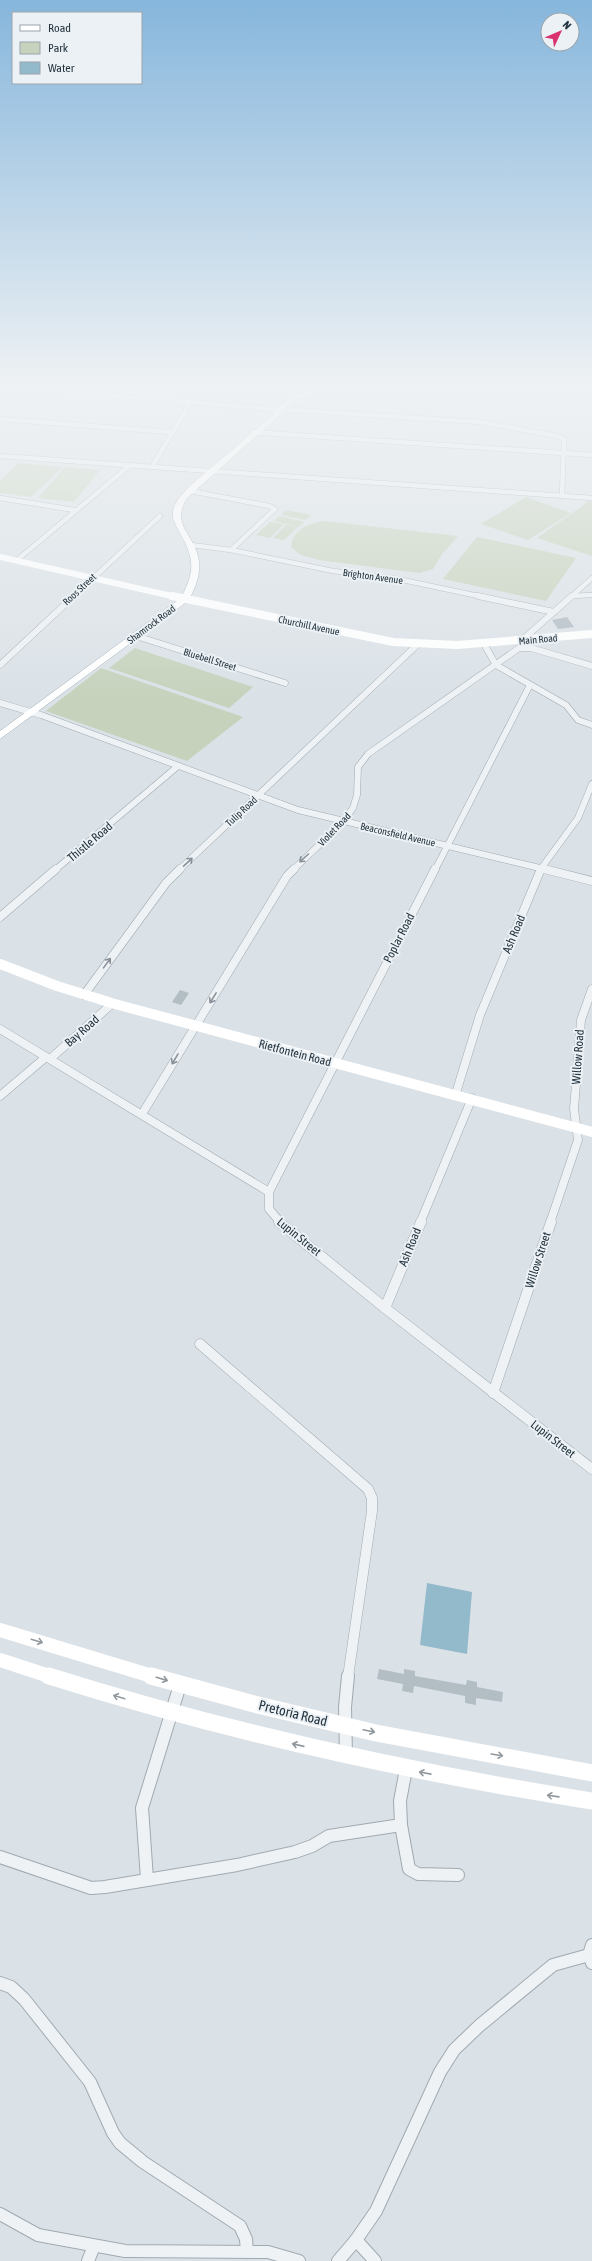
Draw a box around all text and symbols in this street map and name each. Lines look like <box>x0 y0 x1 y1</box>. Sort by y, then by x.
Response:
legend <box>12 12 142 84</box>
north arrow <box>540 12 580 52</box>
text: N <box>561 19 574 32</box>
text: Road <box>48 21 71 35</box>
text: Park <box>48 41 69 55</box>
text: Water <box>48 61 75 75</box>
street label: Brighton Avenue <box>342 567 404 586</box>
street label: Roos Street <box>61 571 98 607</box>
street label: Shamrock Road <box>125 603 178 646</box>
street label: Churchill Avenue <box>277 614 341 637</box>
street label: Main Road <box>518 632 558 647</box>
street label: Bluebell Street <box>182 646 238 673</box>
street label: Tulip Road <box>223 794 259 829</box>
street label: Violet Road <box>316 810 353 848</box>
street label: Thistle Road <box>65 819 115 865</box>
street label: Beaconsfield Avenue <box>359 821 437 849</box>
one-way arrow <box>299 853 309 862</box>
one-way arrow <box>183 857 193 866</box>
street label: Poplar Road <box>381 911 417 965</box>
street label: Ash Road <box>500 913 528 955</box>
one-way arrow <box>103 958 111 969</box>
one-way arrow <box>208 993 217 1004</box>
street label: Bay Road <box>62 1012 102 1050</box>
street label: Willow Road <box>569 1029 587 1085</box>
street label: Rietfontein Road <box>257 1037 333 1069</box>
one-way arrow <box>171 1054 179 1065</box>
street label: Lupin Street <box>274 1215 324 1259</box>
street label: Ash Road <box>396 1226 424 1268</box>
street label: Willow Street <box>522 1230 554 1290</box>
street label: Lupin Street <box>528 1417 578 1461</box>
one-way arrow <box>31 1638 44 1645</box>
one-way arrow <box>155 1676 168 1683</box>
one-way arrow <box>113 1693 126 1700</box>
street label: Pretoria Road <box>257 1697 329 1729</box>
one-way arrow <box>362 1728 375 1736</box>
one-way arrow <box>292 1741 305 1749</box>
one-way arrow <box>490 1751 503 1759</box>
one-way arrow <box>419 1769 432 1777</box>
one-way arrow <box>547 1792 560 1800</box>

